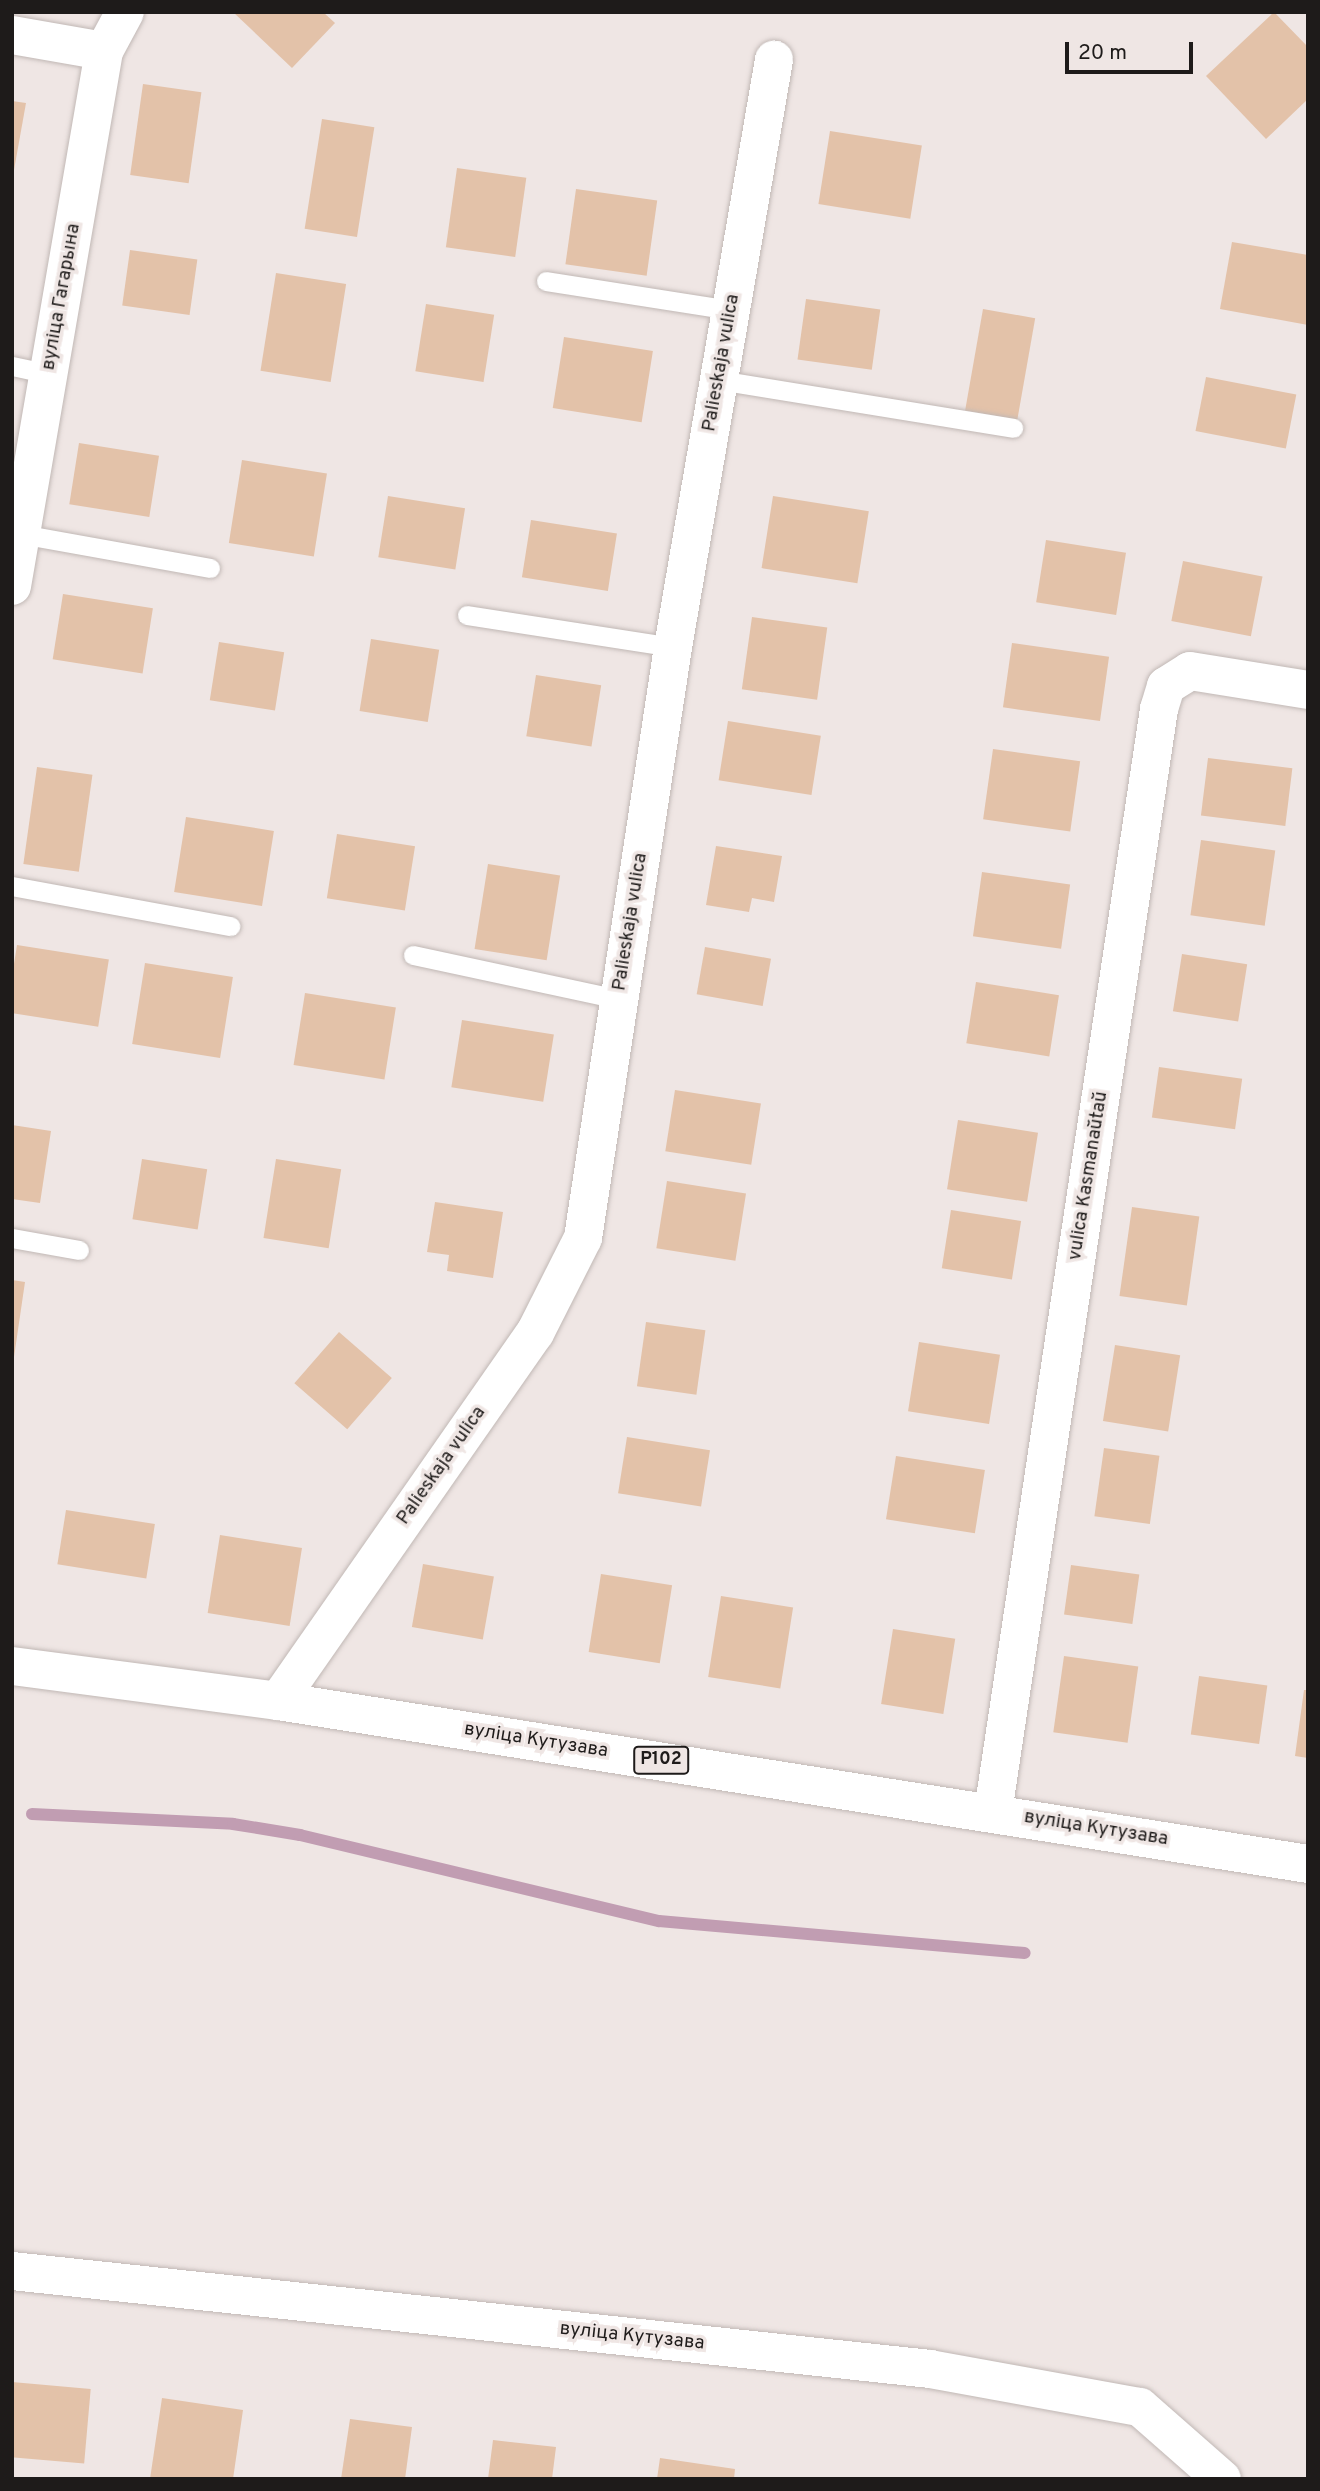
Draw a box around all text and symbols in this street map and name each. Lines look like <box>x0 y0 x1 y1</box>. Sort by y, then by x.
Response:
scale bar <box>1068 28 1196 72</box>
text: 20 m <box>1078 40 1127 67</box>
street label: вуліца Гагарына <box>38 222 86 372</box>
street label: Palieskaja vulica <box>699 292 745 434</box>
street label: Palieskaja vulica <box>609 851 653 993</box>
street label: vulica Kasmanaŭtaŭ <box>1064 1090 1114 1262</box>
street label: Palieskaja vulica <box>393 1402 491 1530</box>
street label: вуліца Кутузава <box>462 1718 610 1764</box>
road number: Р102 <box>633 1745 689 1774</box>
street label: вуліца Кутузава <box>1022 1806 1170 1852</box>
street label: вуліца Кутузава <box>558 2318 706 2356</box>

